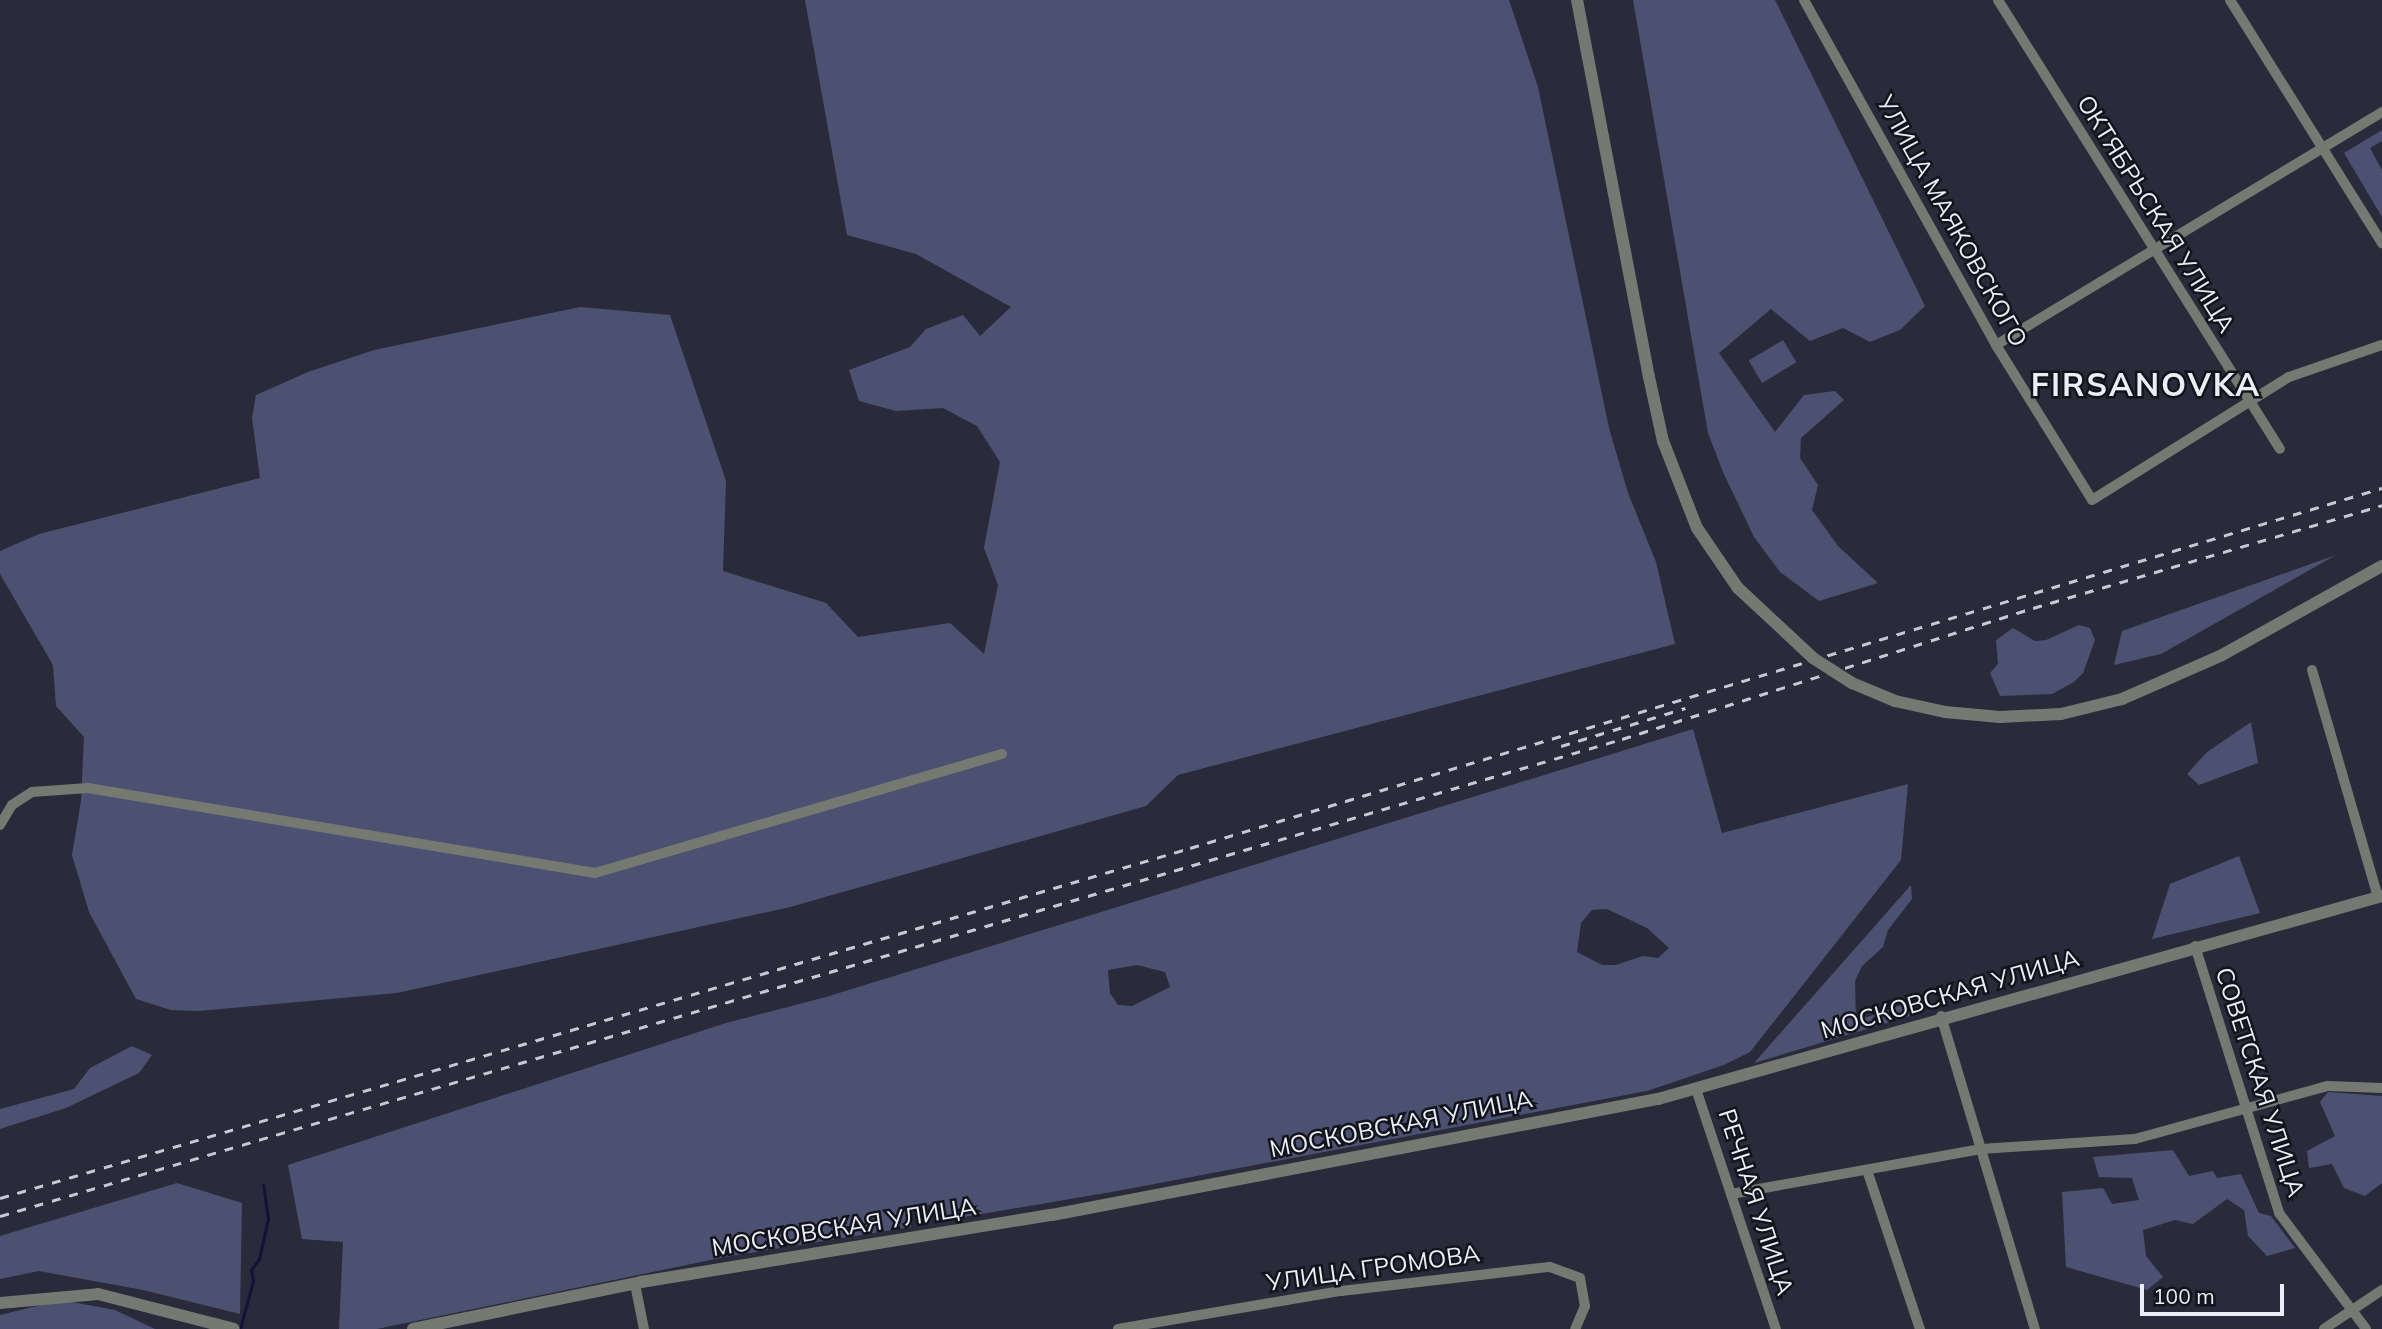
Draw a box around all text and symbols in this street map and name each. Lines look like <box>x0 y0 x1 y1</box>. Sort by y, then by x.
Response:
street label: УЛИЦА МАЯКОВСКОГО <box>1871 90 2033 352</box>
street label: ОКТЯБРЬСКАЯ УЛИЦА <box>2071 90 2241 338</box>
district label: FIRSANOVKA <box>2032 365 2260 403</box>
street label: МОСКОВСКАЯ УЛИЦА <box>1818 943 2082 1045</box>
street label: СОВЕТСКАЯ УЛИЦА <box>2209 964 2311 1200</box>
street label: МОСКОВСКАЯ УЛИЦА <box>1267 1084 1535 1164</box>
street label: РЕЧНАЯ УЛИЦА <box>1712 1105 1800 1299</box>
street label: МОСКОВСКАЯ УЛИЦА <box>710 1192 978 1262</box>
street label: УЛИЦА ГРОМОВА <box>1264 1239 1482 1297</box>
scale bar <box>2144 1270 2288 1314</box>
text: 100 m <box>2153 1283 2215 1309</box>

